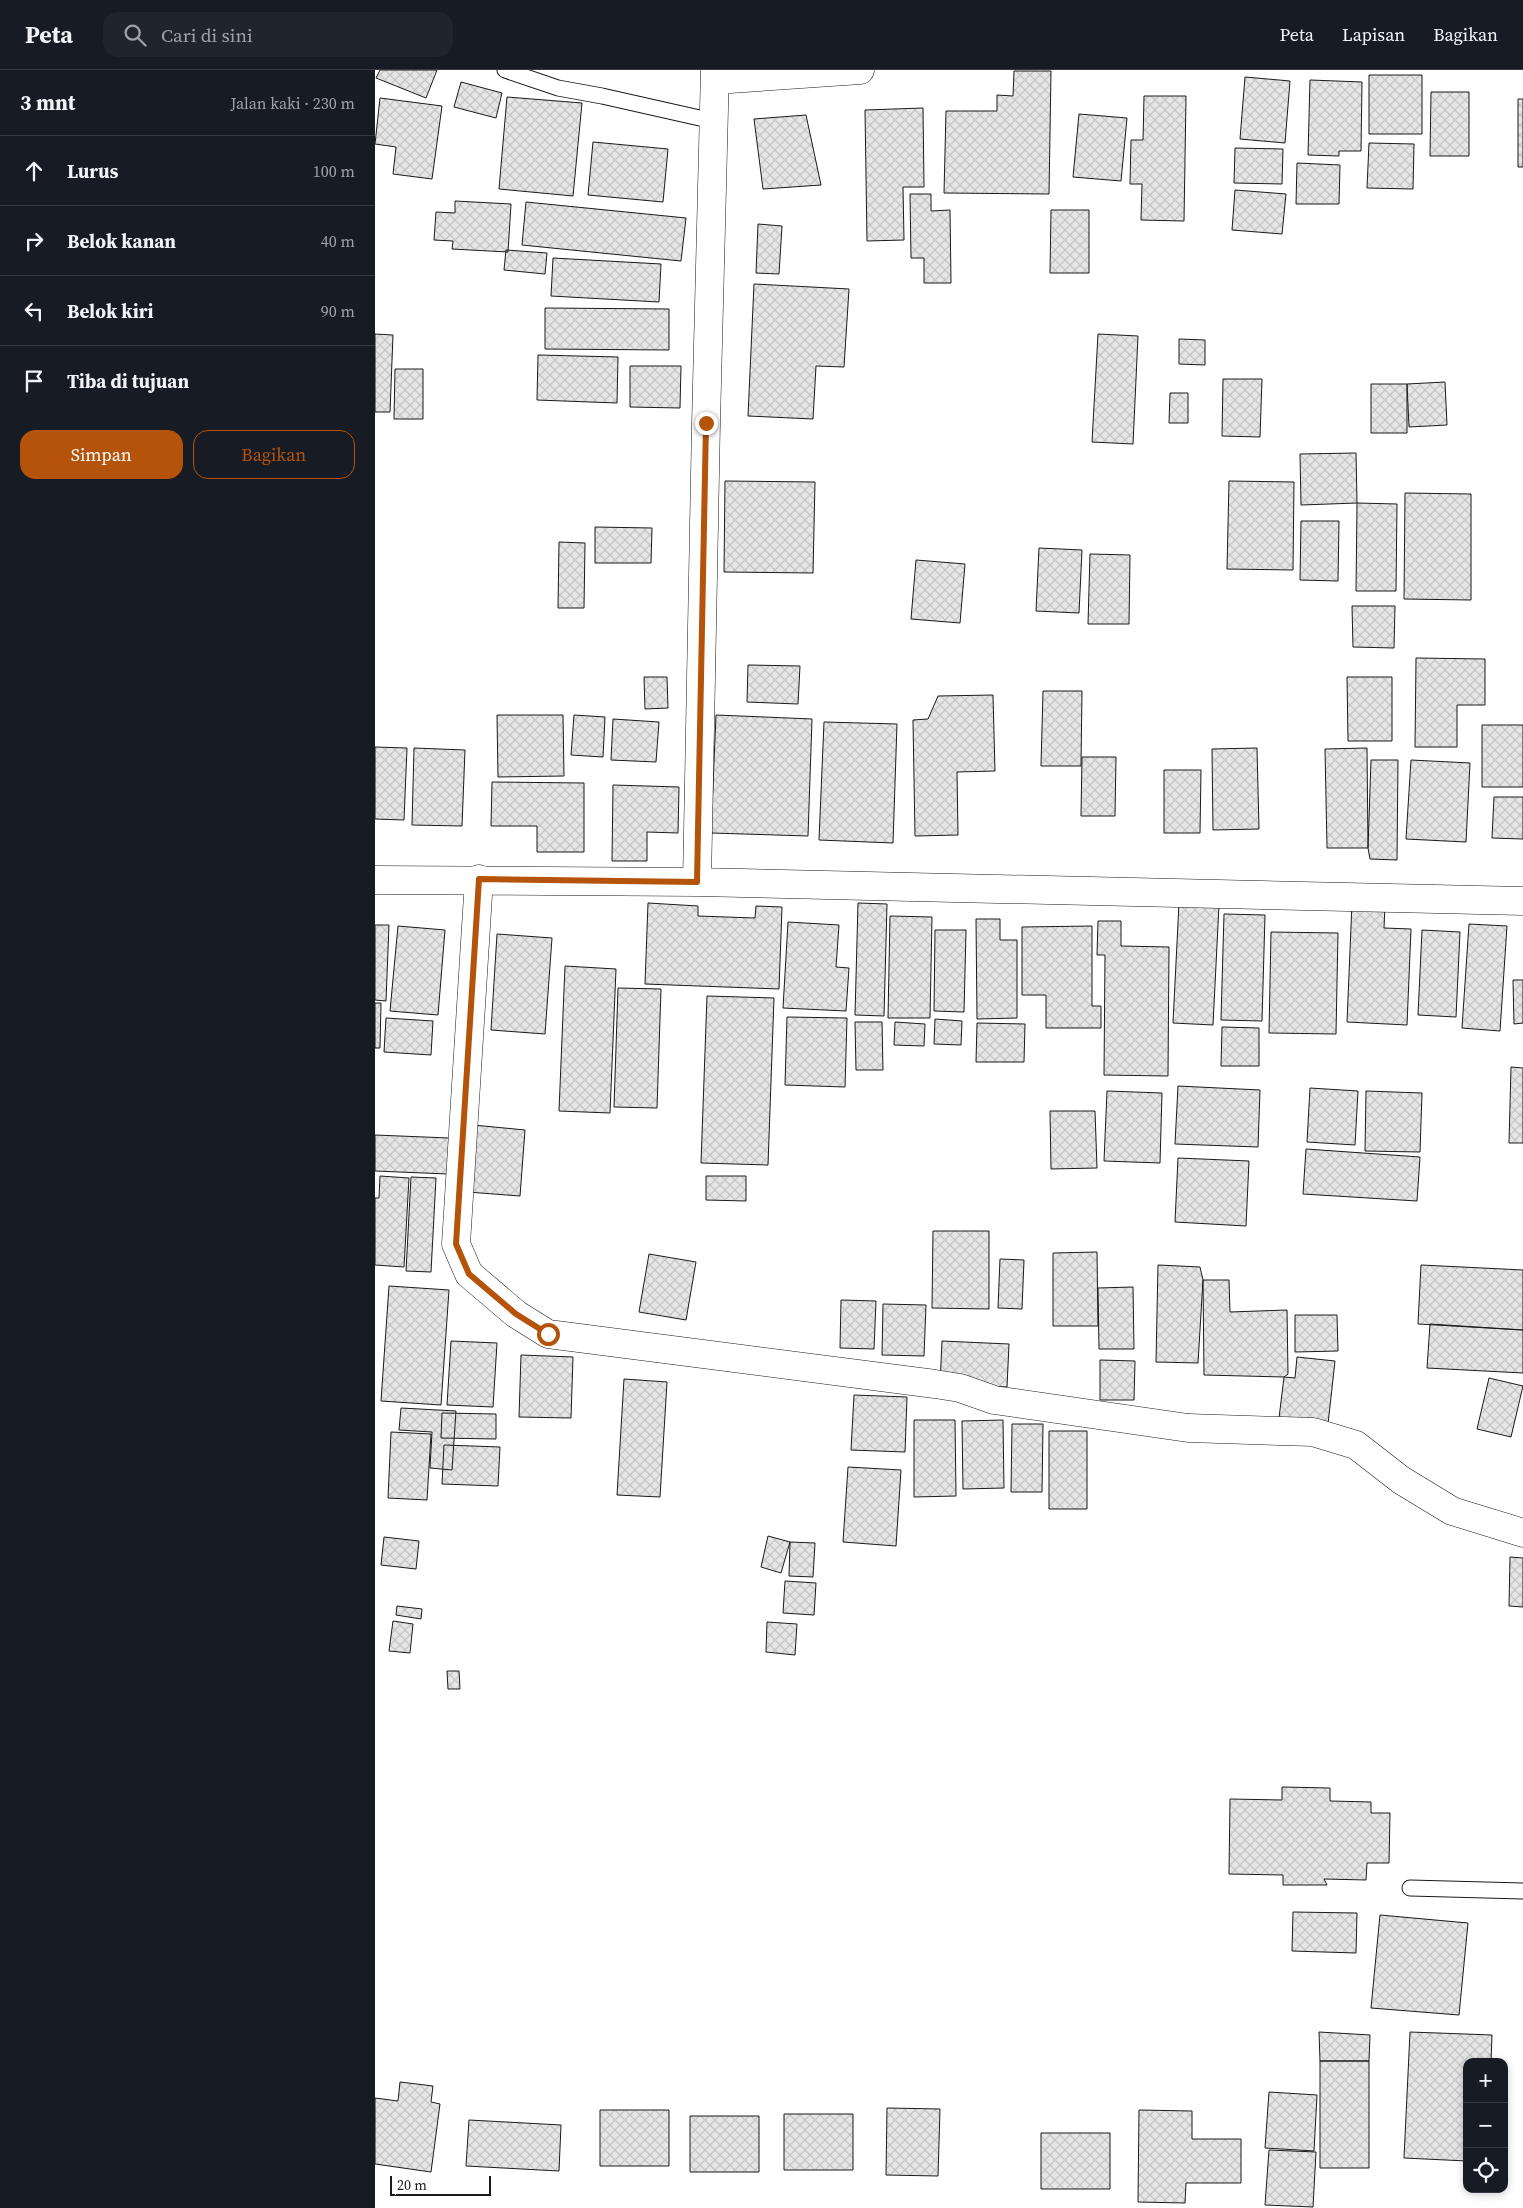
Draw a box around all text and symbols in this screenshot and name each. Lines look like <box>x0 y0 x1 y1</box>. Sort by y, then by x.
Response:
search box <box>103 12 453 57</box>
text: Peta <box>25 18 73 51</box>
icon: search <box>121 21 149 49</box>
text: Cari di sini <box>161 22 253 48</box>
text: Peta <box>1280 22 1314 47</box>
text: Lapisan <box>1342 22 1405 47</box>
text: Bagikan <box>1433 22 1498 47</box>
text: 3 mnt <box>20 88 75 117</box>
text: Jalan kaki · 230 m <box>230 92 355 114</box>
icon: ahead <box>20 157 48 185</box>
text: Lurus <box>67 158 118 184</box>
text: 100 m <box>313 160 355 182</box>
icon: right <box>20 227 48 255</box>
text: Belok kanan <box>67 228 176 254</box>
text: 40 m <box>321 230 355 252</box>
icon: left <box>20 297 48 325</box>
text: Belok kiri <box>67 298 154 324</box>
text: 90 m <box>321 300 355 322</box>
icon: arrive <box>20 367 48 395</box>
text: Tiba di tujuan <box>67 368 189 394</box>
route end <box>695 412 718 435</box>
button: Simpan <box>20 430 183 479</box>
button: Bagikan <box>193 430 355 479</box>
route start <box>537 1323 560 1346</box>
map controls <box>1463 2058 1508 2193</box>
button: + <box>1463 2058 1508 2103</box>
button: − <box>1463 2103 1508 2148</box>
button: locate <box>1463 2148 1508 2193</box>
scale bar <box>390 2173 491 2196</box>
text: 20 m <box>397 2175 427 2195</box>

